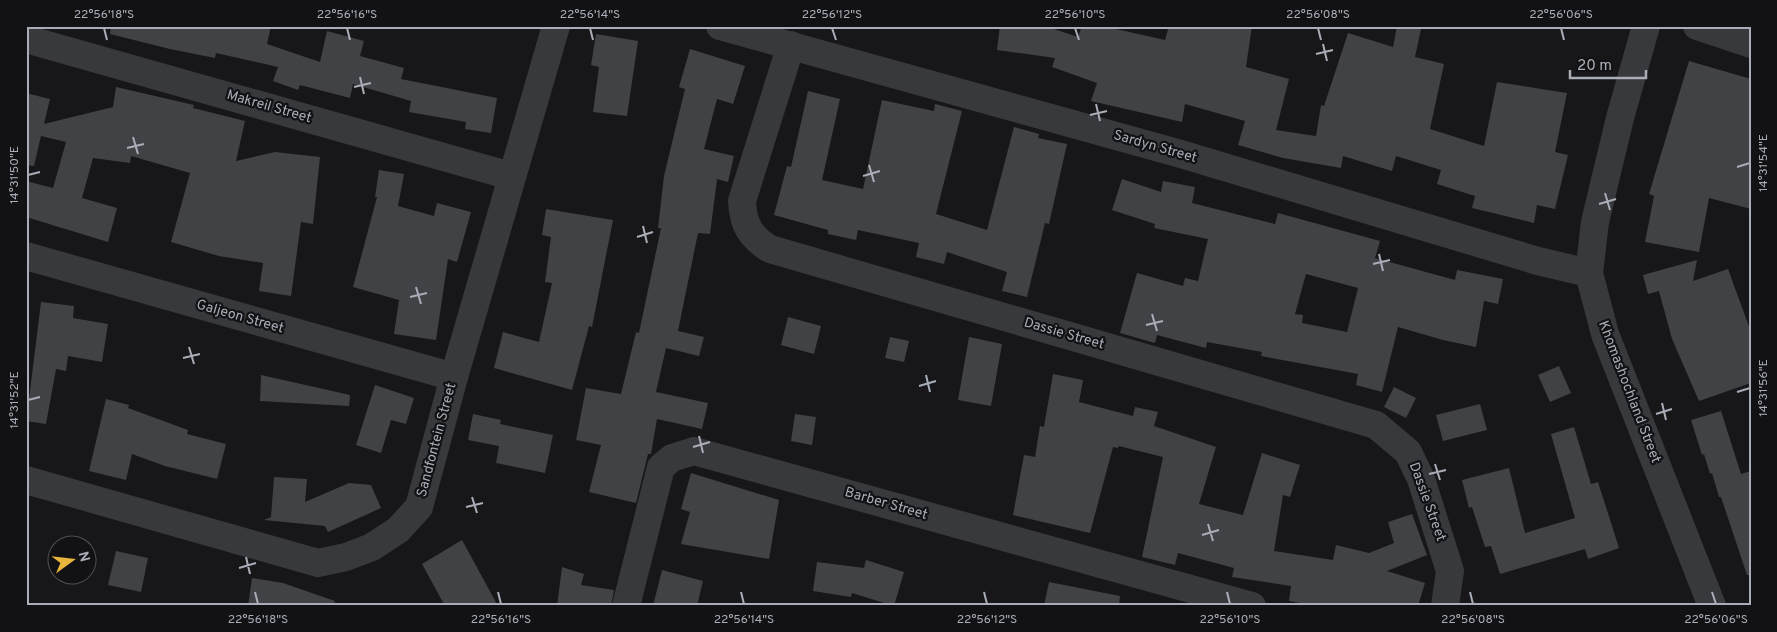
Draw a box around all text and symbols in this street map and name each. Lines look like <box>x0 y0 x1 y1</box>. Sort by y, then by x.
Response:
text: 22°56'18"S <box>74 7 134 23</box>
text: 22°56'16"S <box>317 7 377 23</box>
text: 22°56'14"S <box>560 7 620 23</box>
text: 22°56'12"S <box>802 7 862 23</box>
text: 22°56'10"S <box>1045 7 1106 23</box>
text: 22°56'08"S <box>1286 7 1350 23</box>
text: 22°56'06"S <box>1529 7 1593 23</box>
scale bar <box>1570 48 1646 80</box>
text: 20 m <box>1577 57 1612 76</box>
street label: Makreil Street <box>225 87 313 127</box>
street label: Sardyn Street <box>1111 127 1199 167</box>
text: 14°31'54"E <box>1756 134 1772 192</box>
text: 14°31'50"E <box>7 146 23 204</box>
street label: Galjeon Street <box>194 296 286 338</box>
street label: Dassie Street <box>1022 314 1106 354</box>
street label: Khomashochland Street <box>1594 318 1664 466</box>
text: 14°31'56"E <box>1756 359 1772 417</box>
text: 14°31'52"E <box>7 371 23 429</box>
street label: Sandfontein Street <box>414 381 460 499</box>
street label: Dassie Street <box>1405 460 1449 544</box>
street label: Barber Street <box>843 484 929 524</box>
north arrow <box>48 534 98 584</box>
text: N <box>74 550 93 564</box>
text: 22°56'18"S <box>228 612 288 628</box>
text: 22°56'16"S <box>471 612 531 628</box>
text: 22°56'14"S <box>714 612 774 628</box>
text: 22°56'12"S <box>957 612 1017 628</box>
text: 22°56'10"S <box>1200 612 1261 628</box>
text: 22°56'08"S <box>1441 612 1505 628</box>
text: 22°56'06"S <box>1684 612 1748 628</box>

